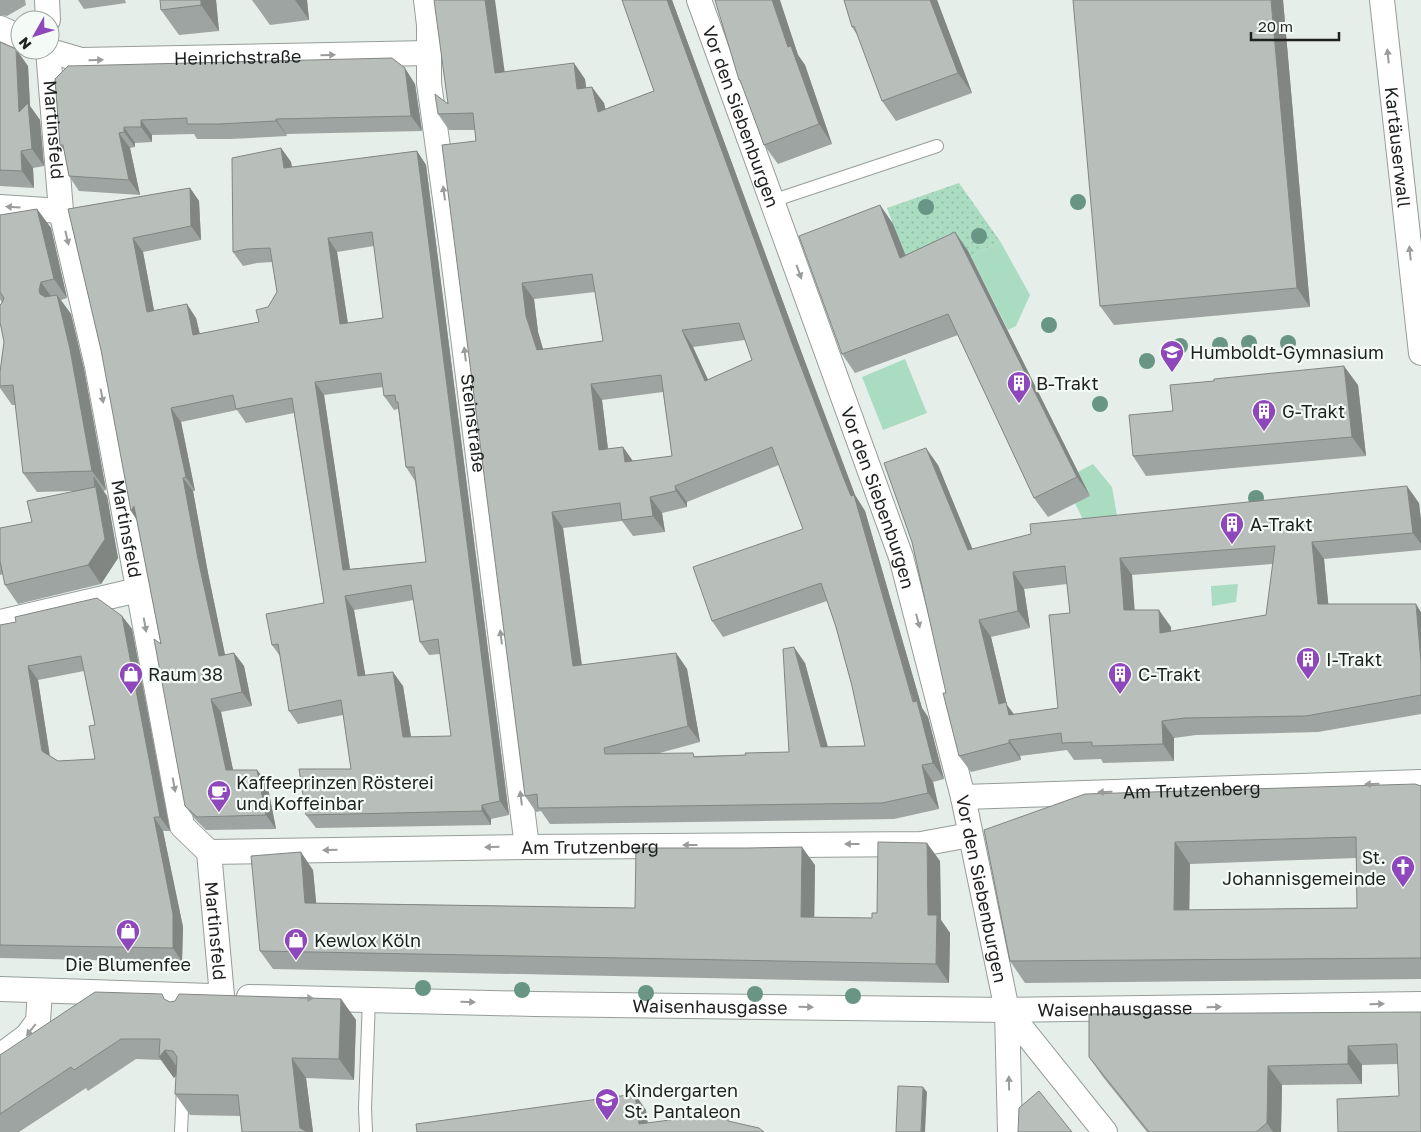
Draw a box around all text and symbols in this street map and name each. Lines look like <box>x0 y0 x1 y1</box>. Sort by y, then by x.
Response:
north arrow <box>10 10 60 60</box>
scale bar <box>1251 10 1338 42</box>
text: 20 m <box>1258 17 1293 35</box>
street label: Vor den Siebenburgen <box>698 23 784 210</box>
text: N <box>15 34 34 53</box>
street label: Heinrichstraße <box>174 45 301 69</box>
one-way arrow <box>1384 48 1392 64</box>
one-way arrow <box>320 51 336 59</box>
one-way arrow <box>88 56 104 64</box>
street label: Martinsfeld <box>39 79 69 180</box>
street label: Kartäuserwall <box>1381 86 1416 209</box>
one-way arrow <box>440 185 448 201</box>
one-way arrow <box>5 203 21 211</box>
one-way arrow <box>63 230 71 245</box>
one-way arrow <box>1406 244 1414 260</box>
one-way arrow <box>795 265 803 280</box>
school or university icon: Humboldt-Gymnasium <box>1159 339 1185 373</box>
place label: Humboldt-Gymnasium <box>1190 341 1384 363</box>
one-way arrow <box>461 346 469 362</box>
building icon: B-Trakt <box>1006 370 1032 404</box>
street label: Steinstraße <box>457 372 491 474</box>
place label: B-Trakt <box>1036 372 1099 394</box>
one-way arrow <box>99 389 107 405</box>
building icon: G-Trakt <box>1251 398 1277 432</box>
place label: G-Trakt <box>1282 400 1345 422</box>
street label: Vor den Siebenburgen <box>836 404 920 591</box>
street label: Martinsfeld <box>107 478 147 579</box>
building icon: A-Trakt <box>1219 511 1245 545</box>
place label: A-Trakt <box>1250 513 1313 535</box>
one-way arrow <box>914 614 922 629</box>
one-way arrow <box>141 617 149 633</box>
one-way arrow <box>497 629 505 645</box>
building icon: I-Trakt <box>1295 646 1321 680</box>
place label: I-Trakt <box>1326 648 1382 670</box>
shop icon: Raum 38 <box>118 661 144 695</box>
building icon: C-Trakt <box>1107 661 1133 695</box>
place label: Raum 38 <box>148 663 223 685</box>
place label: C-Trakt <box>1138 663 1201 685</box>
place label: Kaffeeprinzen Rösterei und Koffeinbar <box>236 771 434 814</box>
street label: Am Trutzenberg <box>1123 776 1261 803</box>
one-way arrow <box>170 777 178 792</box>
cafe icon: Kaffeeprinzen Rösterei und Koffeinbar <box>206 779 232 813</box>
one-way arrow <box>1364 780 1380 788</box>
one-way arrow <box>1097 788 1113 796</box>
one-way arrow <box>517 790 525 806</box>
street label: Vor den Siebenburgen <box>952 793 1012 985</box>
street label: Am Trutzenberg <box>521 835 659 858</box>
one-way arrow <box>844 840 860 848</box>
one-way arrow <box>681 841 697 849</box>
one-way arrow <box>484 843 500 851</box>
one-way arrow <box>321 846 337 854</box>
place label: St. Johannisgemeinde <box>1222 846 1386 889</box>
church icon: St. Johannisgemeinde <box>1390 854 1416 888</box>
street label: Martinsfeld <box>201 880 232 981</box>
shop icon: Die Blumenfee <box>115 918 141 952</box>
shop icon: Kewlox Köln <box>283 927 309 961</box>
place label: Kewlox Köln <box>314 929 421 951</box>
place label: Die Blumenfee <box>65 953 191 975</box>
one-way arrow <box>298 994 314 1002</box>
street label: Waisenhausgasse <box>632 994 788 1018</box>
street label: Waisenhausgasse <box>1037 996 1193 1021</box>
one-way arrow <box>461 998 477 1006</box>
one-way arrow <box>1369 1000 1385 1008</box>
one-way arrow <box>1207 1003 1223 1011</box>
one-way arrow <box>798 1004 814 1012</box>
one-way arrow <box>26 1023 37 1036</box>
one-way arrow <box>1005 1075 1013 1091</box>
place label: Kindergarten St. Pantaleon <box>624 1079 741 1122</box>
school or university icon: Kindergarten St. Pantaleon <box>594 1087 620 1121</box>

